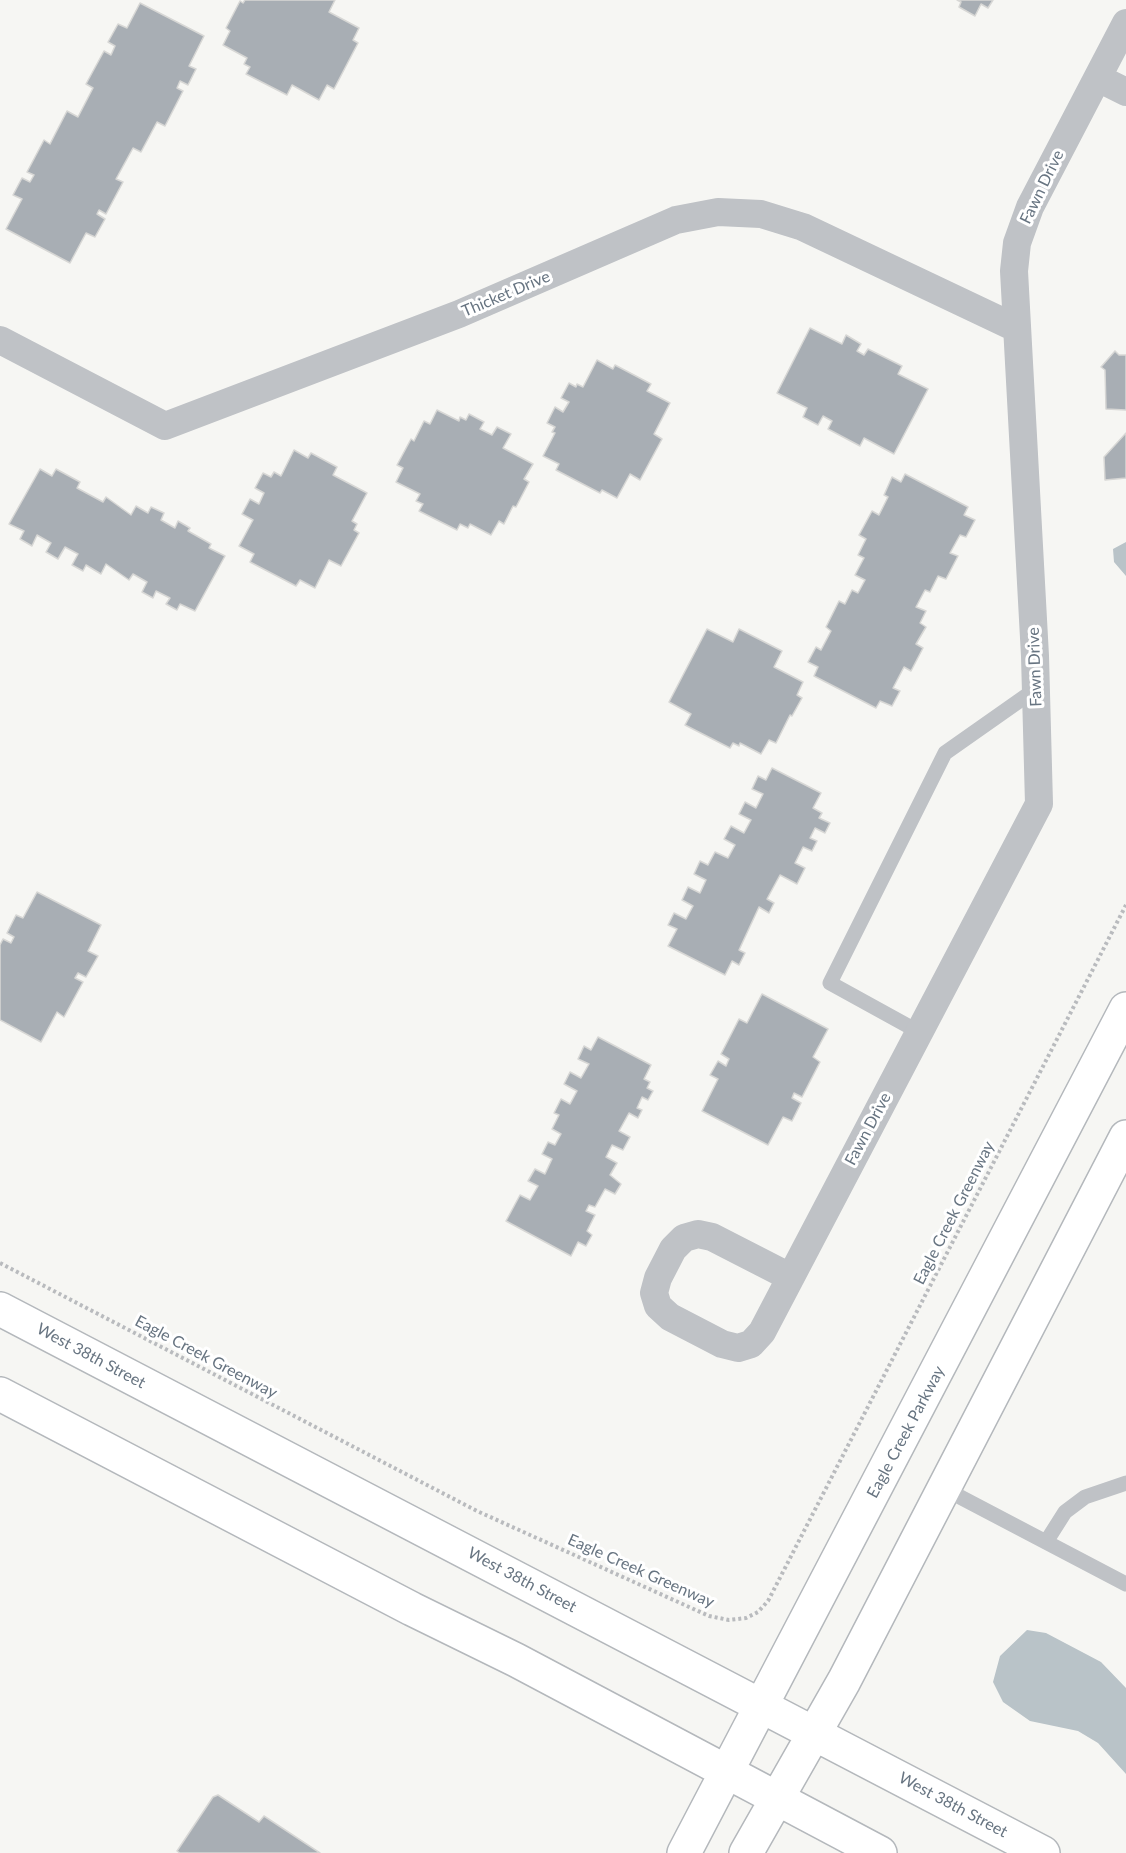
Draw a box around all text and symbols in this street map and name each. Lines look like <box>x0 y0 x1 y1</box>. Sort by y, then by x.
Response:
street label: Fawn Drive <box>1016 147 1068 227</box>
street label: Thicket Drive <box>459 267 553 321</box>
street label: Fawn Drive <box>1024 627 1046 707</box>
street label: Fawn Drive <box>841 1089 895 1169</box>
street label: Eagle Creek Greenway <box>910 1138 998 1288</box>
street label: Eagle Creek Greenway <box>132 1311 280 1403</box>
street label: West 38th Street <box>33 1319 149 1393</box>
street label: Eagle Creek Parkway <box>863 1363 949 1501</box>
street label: Eagle Creek Greenway <box>565 1530 717 1612</box>
street label: West 38th Street <box>464 1543 580 1617</box>
street label: West 38th Street <box>895 1768 1011 1842</box>

